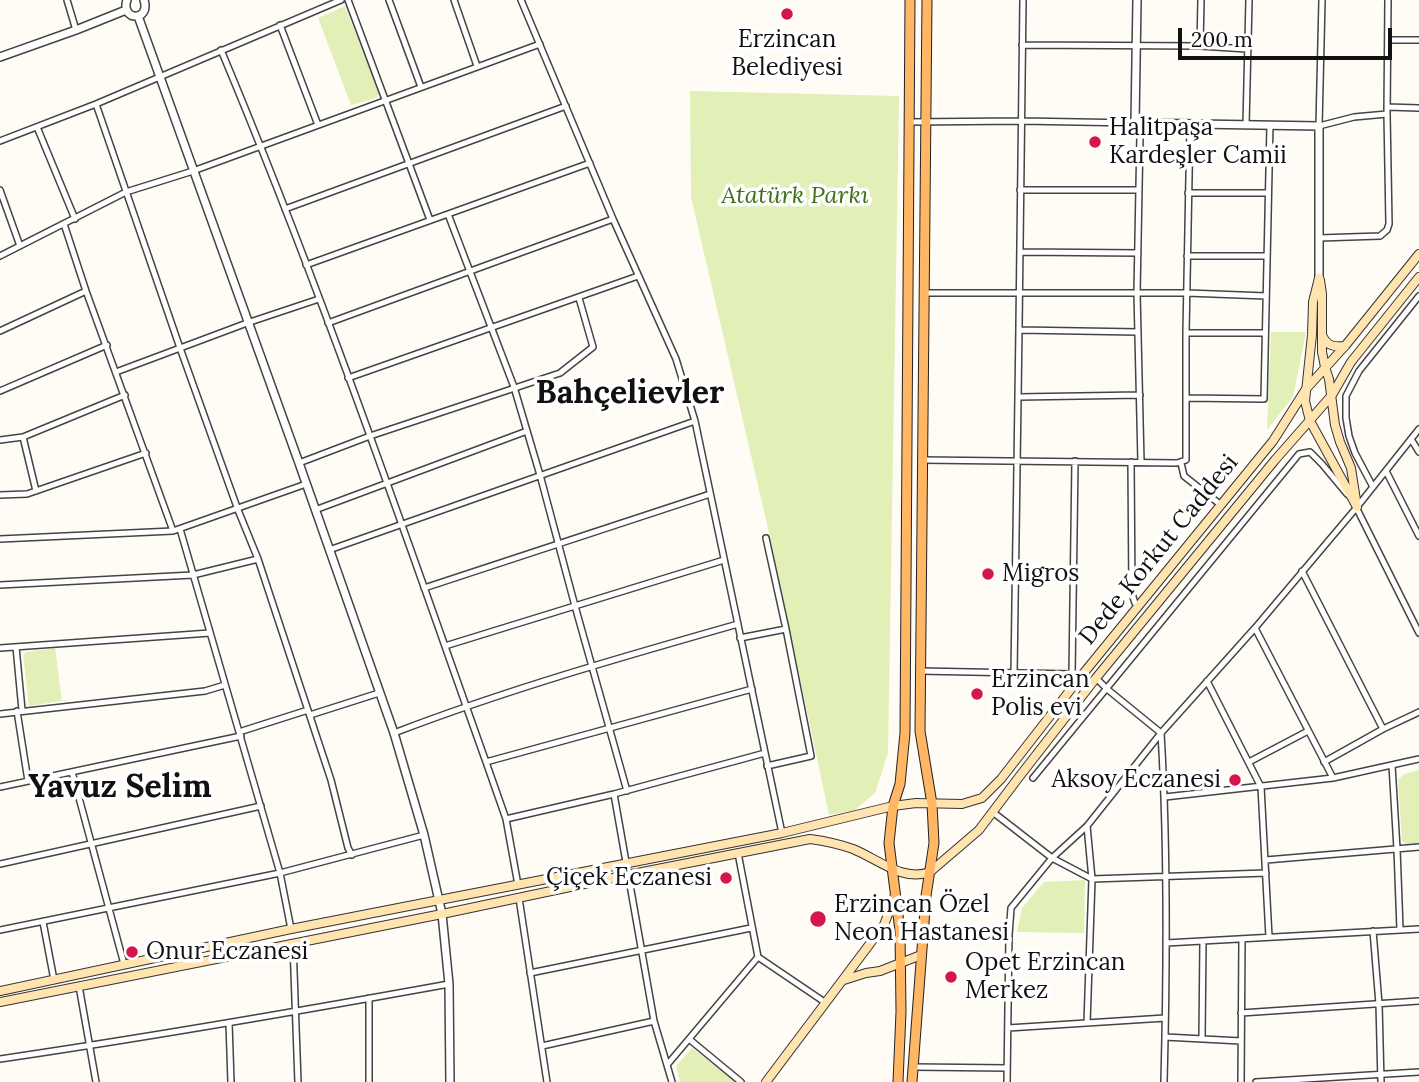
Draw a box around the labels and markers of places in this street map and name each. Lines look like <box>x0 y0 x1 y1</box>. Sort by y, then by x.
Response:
marker: Erzincan Belediyesi <box>779 6 795 22</box>
place label: Erzincan Belediyesi <box>731 26 843 82</box>
place label: Halitpaşa Kardeşler Camii <box>1109 114 1287 170</box>
marker: Halitpaşa Kardeşler Camii <box>1087 134 1103 150</box>
place label: Migros <box>1002 560 1079 588</box>
marker: Migros <box>980 566 996 582</box>
place label: Erzincan Polis evi <box>991 666 1090 722</box>
marker: Erzincan Polis evi <box>969 686 985 702</box>
place label: Aksoy Eczanesi <box>1051 766 1221 794</box>
marker: Aksoy Eczanesi <box>1227 772 1243 788</box>
place label: Çiçek Eczanesi <box>546 864 712 892</box>
marker: Çiçek Eczanesi <box>718 870 734 886</box>
place label: Erzincan Özel Neon Hastanesi <box>834 891 1009 947</box>
marker: Erzincan Özel Neon Hastanesi <box>808 909 828 929</box>
place label: Onur Eczanesi <box>146 938 308 966</box>
marker: Onur Eczanesi <box>124 944 140 960</box>
place label: Opet Erzincan Merkez <box>965 949 1125 1005</box>
marker: Opet Erzincan Merkez <box>943 969 959 985</box>

